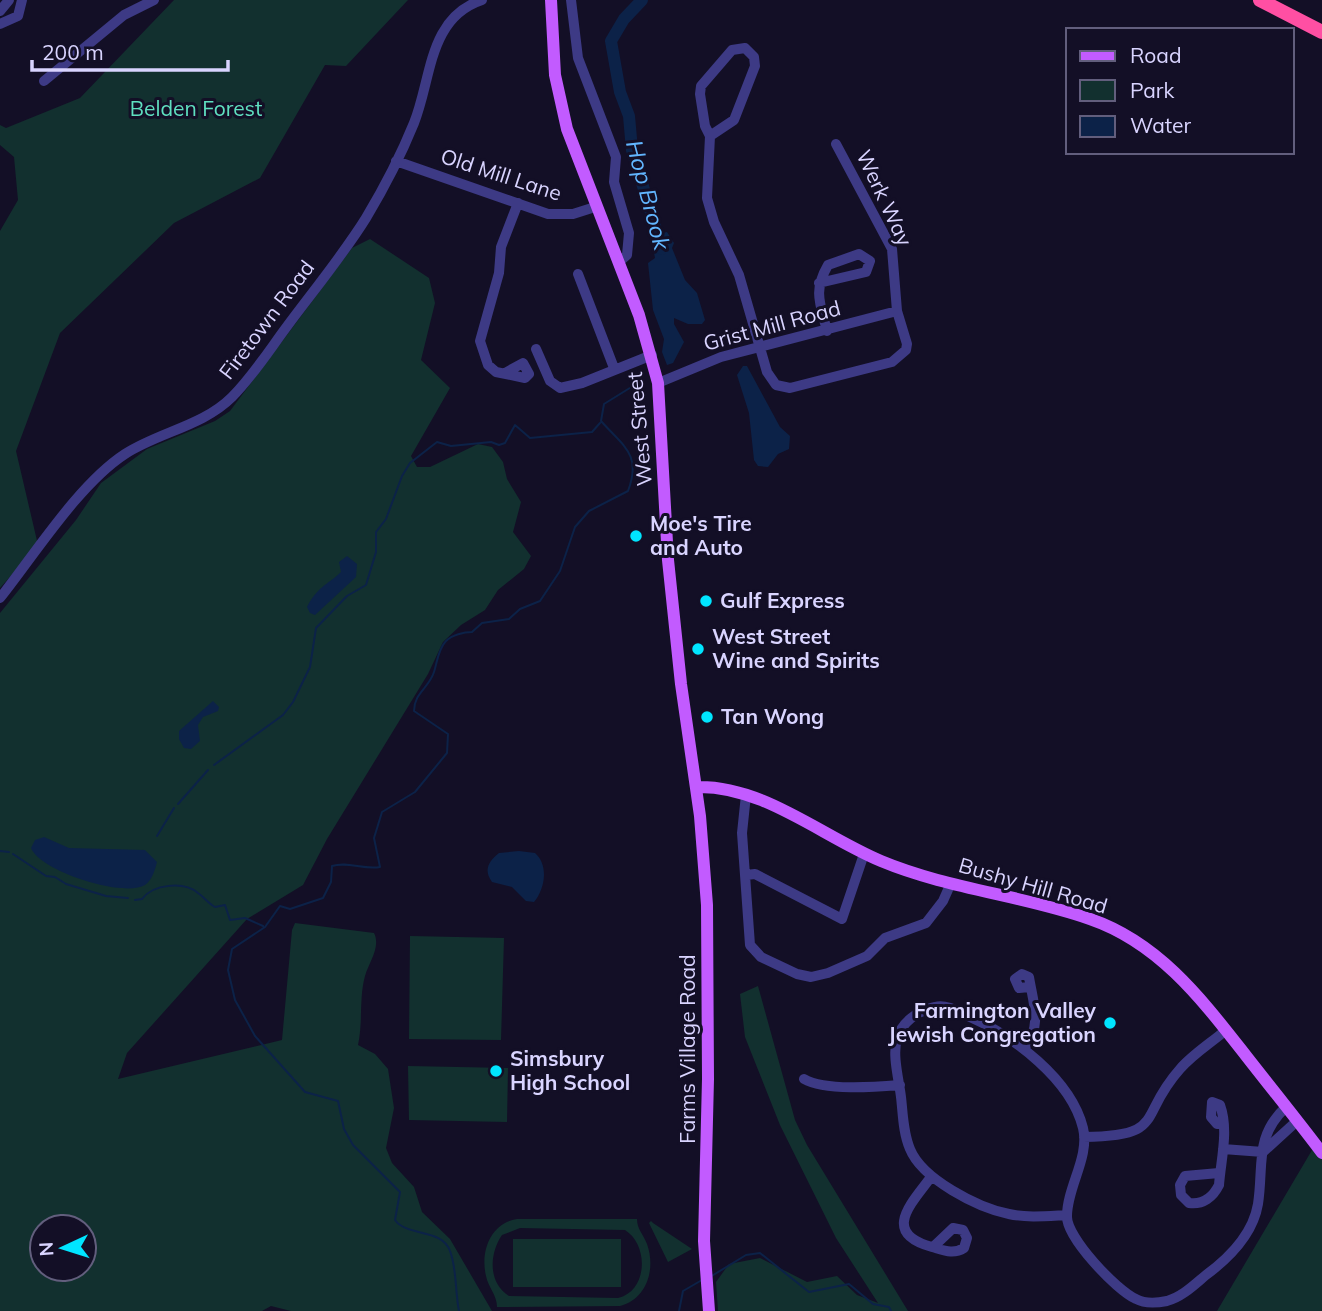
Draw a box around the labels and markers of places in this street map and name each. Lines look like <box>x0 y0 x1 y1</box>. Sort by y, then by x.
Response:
place label: Moe's Tire and Auto <box>650 510 752 560</box>
marker: Moe's Tire and Auto <box>628 528 644 544</box>
place label: Gulf Express <box>720 587 845 613</box>
marker: Gulf Express <box>698 593 714 609</box>
place label: West Street Wine and Spirits <box>712 623 880 673</box>
marker: West Street Wine and Spirits <box>690 641 706 657</box>
place label: Tan Wong <box>721 703 824 729</box>
marker: Tan Wong <box>699 709 715 725</box>
place label: Farmington Valley Jewish Congregation <box>888 997 1097 1047</box>
marker: Farmington Valley Jewish Congregation <box>1102 1015 1118 1031</box>
place label: Simsbury High School <box>510 1045 630 1095</box>
marker: Simsbury High School <box>488 1063 504 1079</box>

